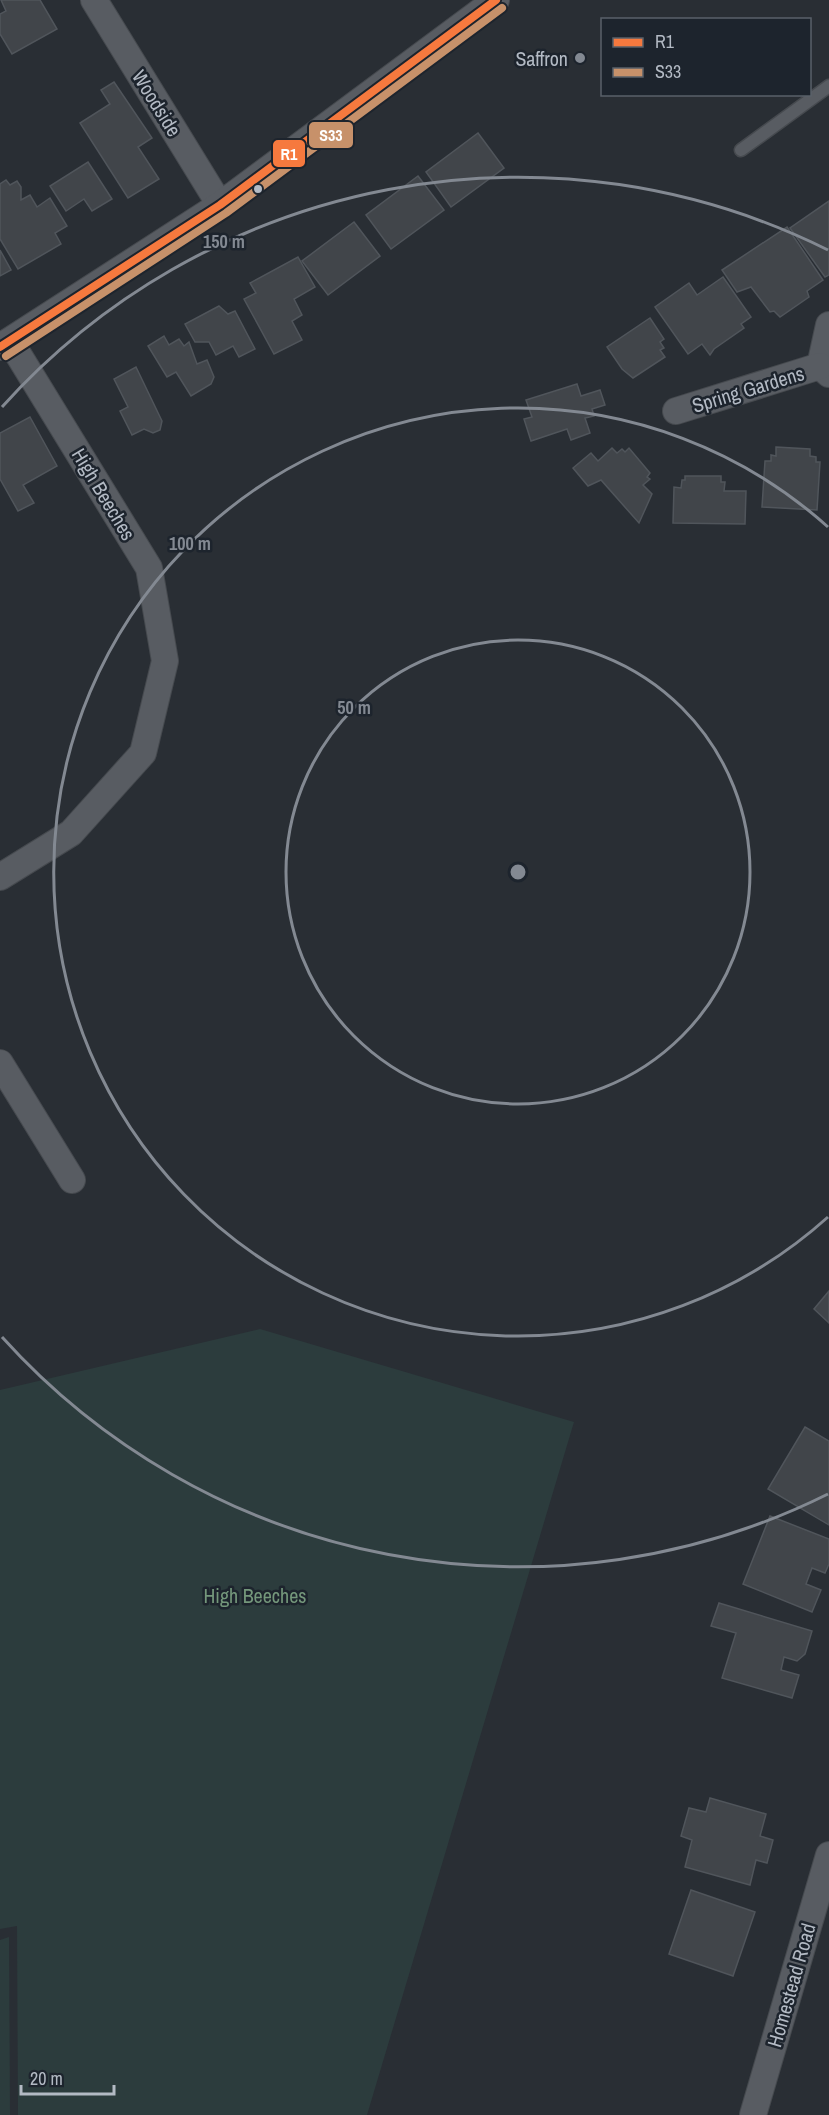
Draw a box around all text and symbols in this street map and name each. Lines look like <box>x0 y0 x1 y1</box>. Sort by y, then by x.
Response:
legend <box>601 18 811 96</box>
text: R1 <box>655 29 675 54</box>
place label: Saffron <box>515 45 568 72</box>
marker: Saffron <box>573 51 587 65</box>
text: S33 <box>655 59 681 84</box>
street label: Woodside <box>126 65 188 141</box>
line badge: S33 <box>308 121 354 149</box>
text: S33 <box>319 124 343 146</box>
line badge: R1 <box>272 139 306 168</box>
text: R1 <box>281 143 298 165</box>
unlabelled marker <box>252 183 264 195</box>
text: 150 m <box>203 229 245 254</box>
street label: Spring Gardens <box>689 359 807 419</box>
street label: High Beeches <box>66 443 142 545</box>
text: 100 m <box>169 531 211 556</box>
text: 50 m <box>337 695 371 720</box>
centre of rings <box>508 862 528 882</box>
park label: High Beeches <box>203 1582 307 1609</box>
street label: Homestead Road <box>760 1920 822 2050</box>
scale bar <box>21 2058 114 2096</box>
text: 20 m <box>30 2066 63 2091</box>

